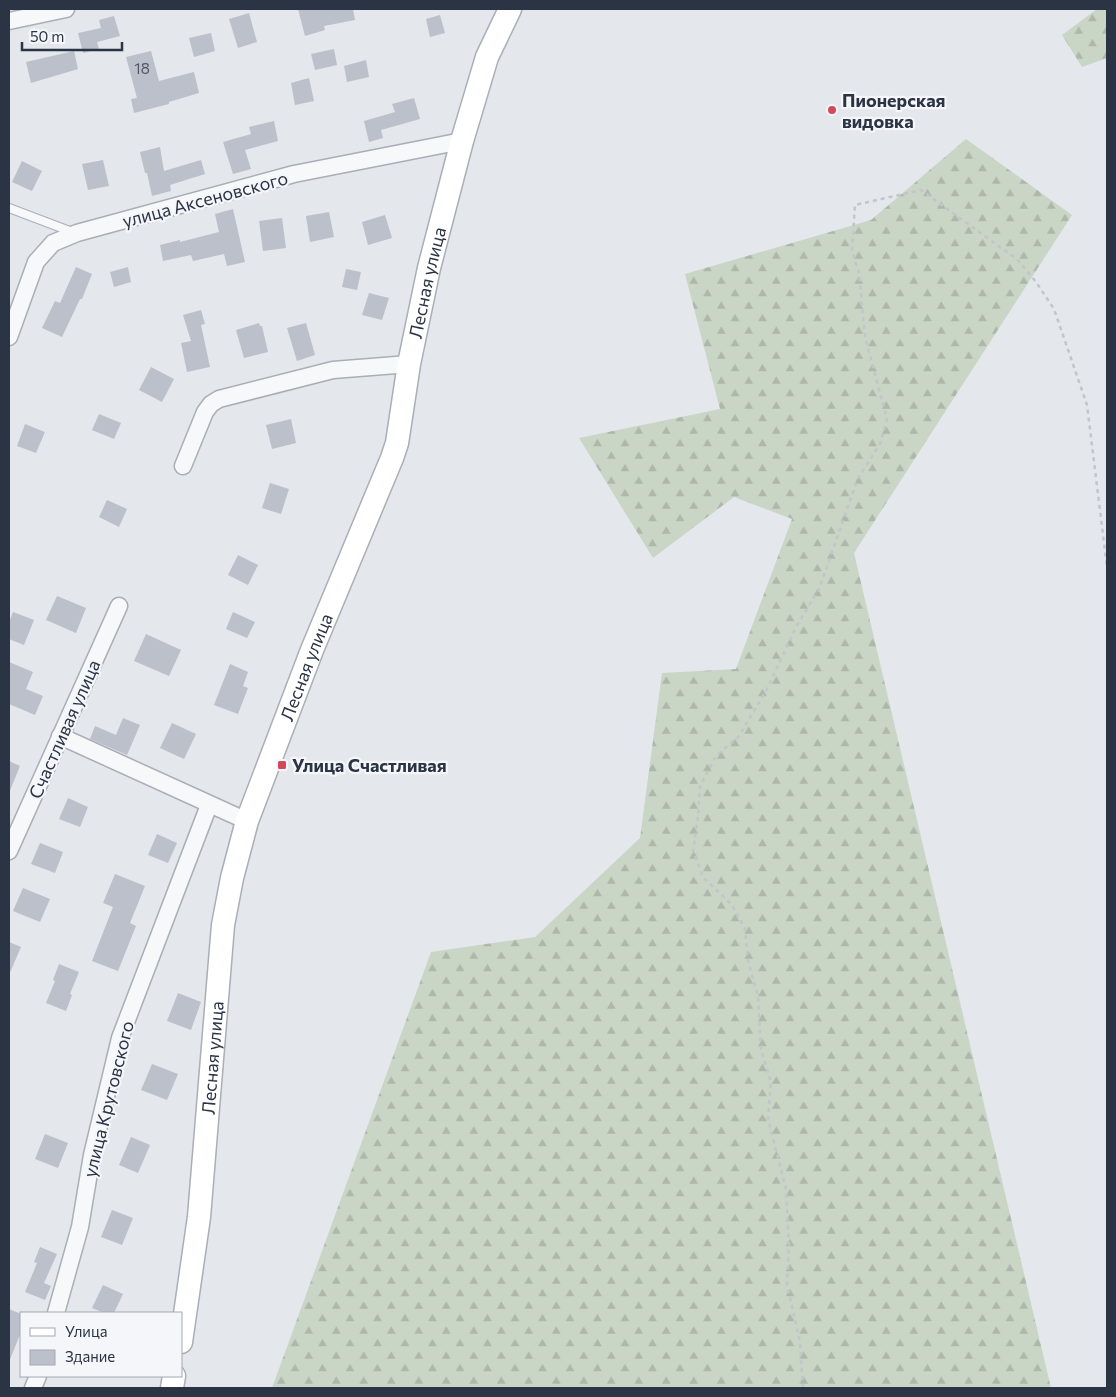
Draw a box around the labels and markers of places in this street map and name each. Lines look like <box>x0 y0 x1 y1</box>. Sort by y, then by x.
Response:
place label: Пионерская видовка <box>842 89 945 132</box>
marker: Пионерская видовка <box>826 104 838 116</box>
place label: Улица Счастливая <box>292 754 447 776</box>
marker: Улица Счастливая <box>276 759 288 771</box>

